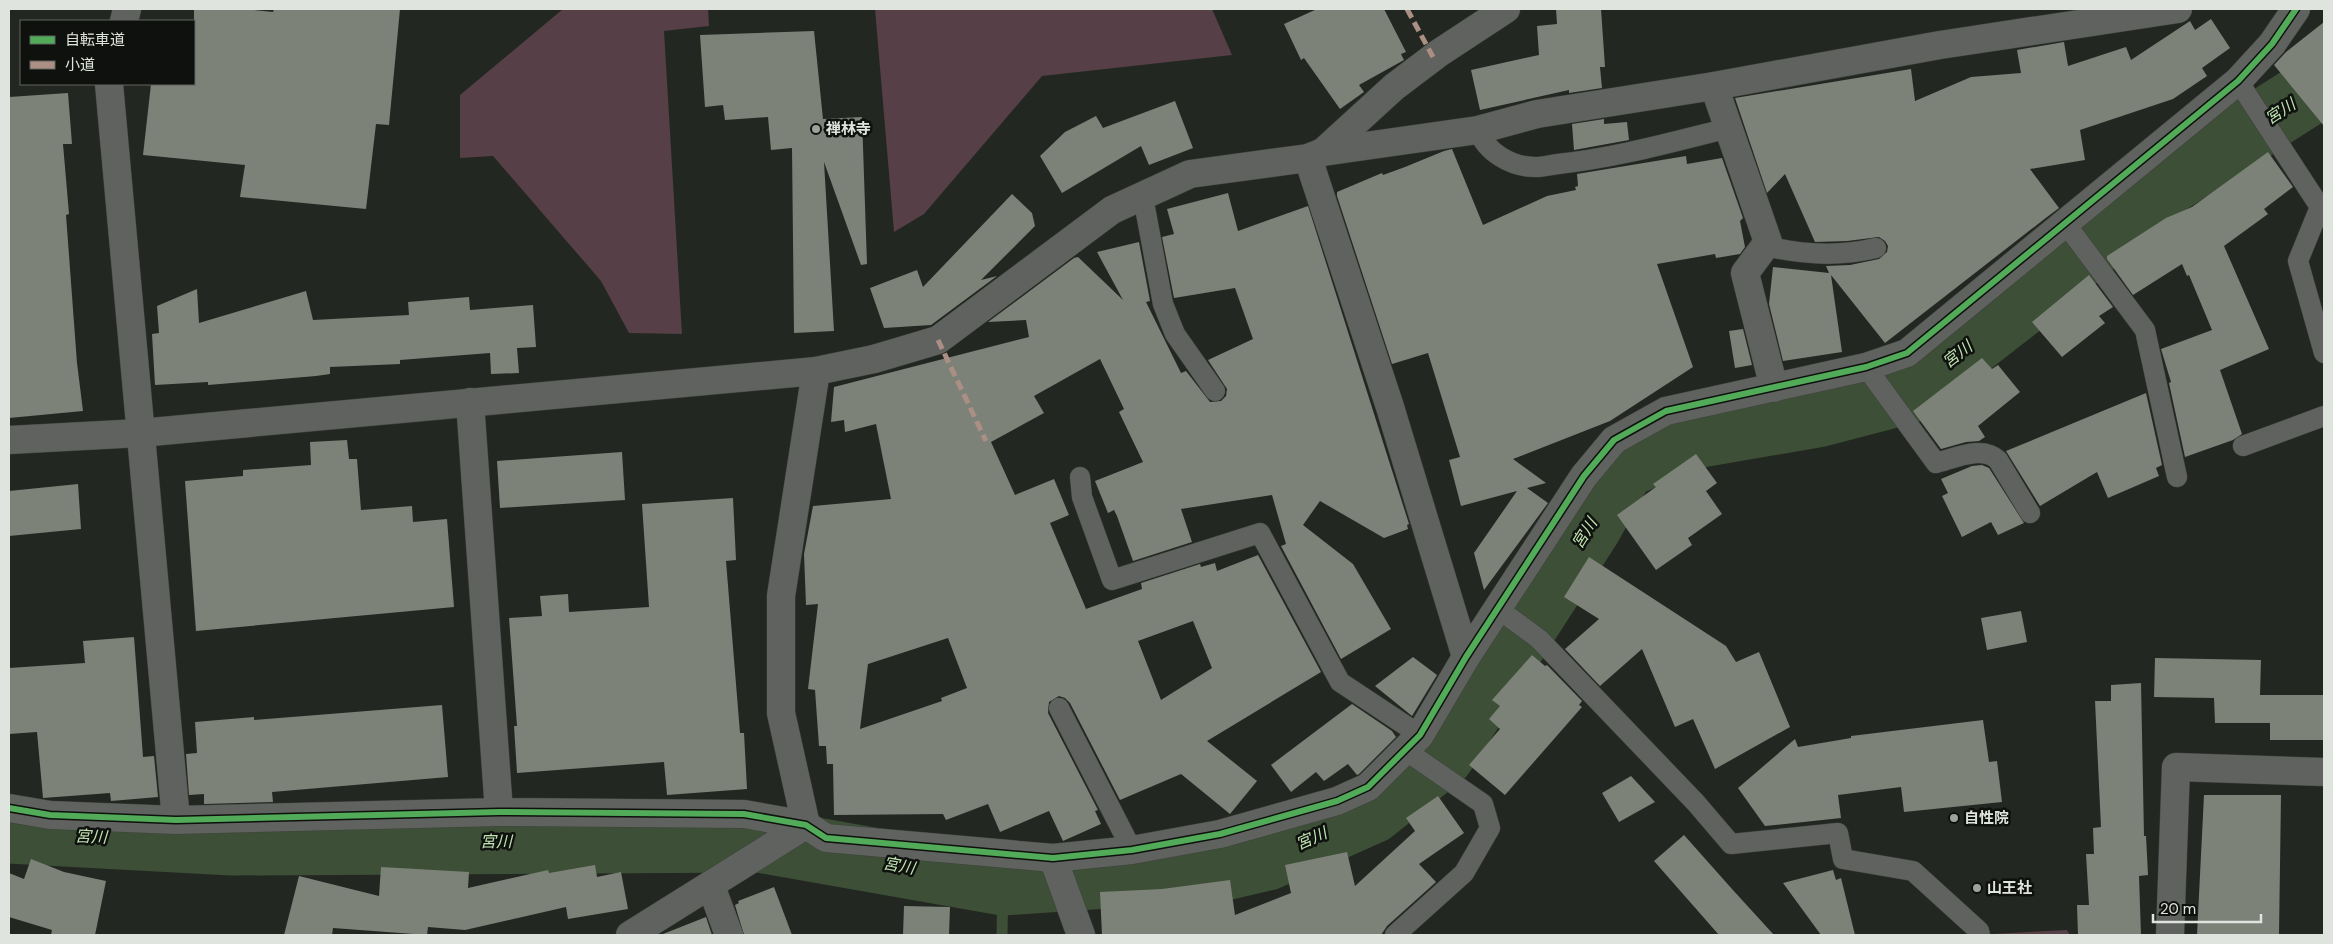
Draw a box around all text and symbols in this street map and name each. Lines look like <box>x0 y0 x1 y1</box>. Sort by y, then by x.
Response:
legend <box>20 20 195 85</box>
text: 自転車道 <box>65 30 125 50</box>
text: 小道 <box>65 55 95 75</box>
water label: 宮川 <box>2261 93 2301 129</box>
place label: 禅林寺 <box>825 119 871 139</box>
marker: 禅林寺 <box>810 123 822 135</box>
water label: 宮川 <box>1938 335 1978 373</box>
water label: 宮川 <box>1567 512 1603 552</box>
place label: 自性院 <box>1964 808 2009 828</box>
marker: 自性院 <box>1948 812 1960 824</box>
water label: 宮川 <box>1292 822 1332 855</box>
water label: 宮川 <box>74 825 109 848</box>
water label: 宮川 <box>480 831 514 852</box>
water label: 宮川 <box>881 852 918 879</box>
place label: 山王社 <box>1987 878 2032 898</box>
marker: 山王社 <box>1971 882 1983 894</box>
scale bar <box>2153 892 2260 924</box>
text: 20 m <box>2160 899 2196 919</box>

